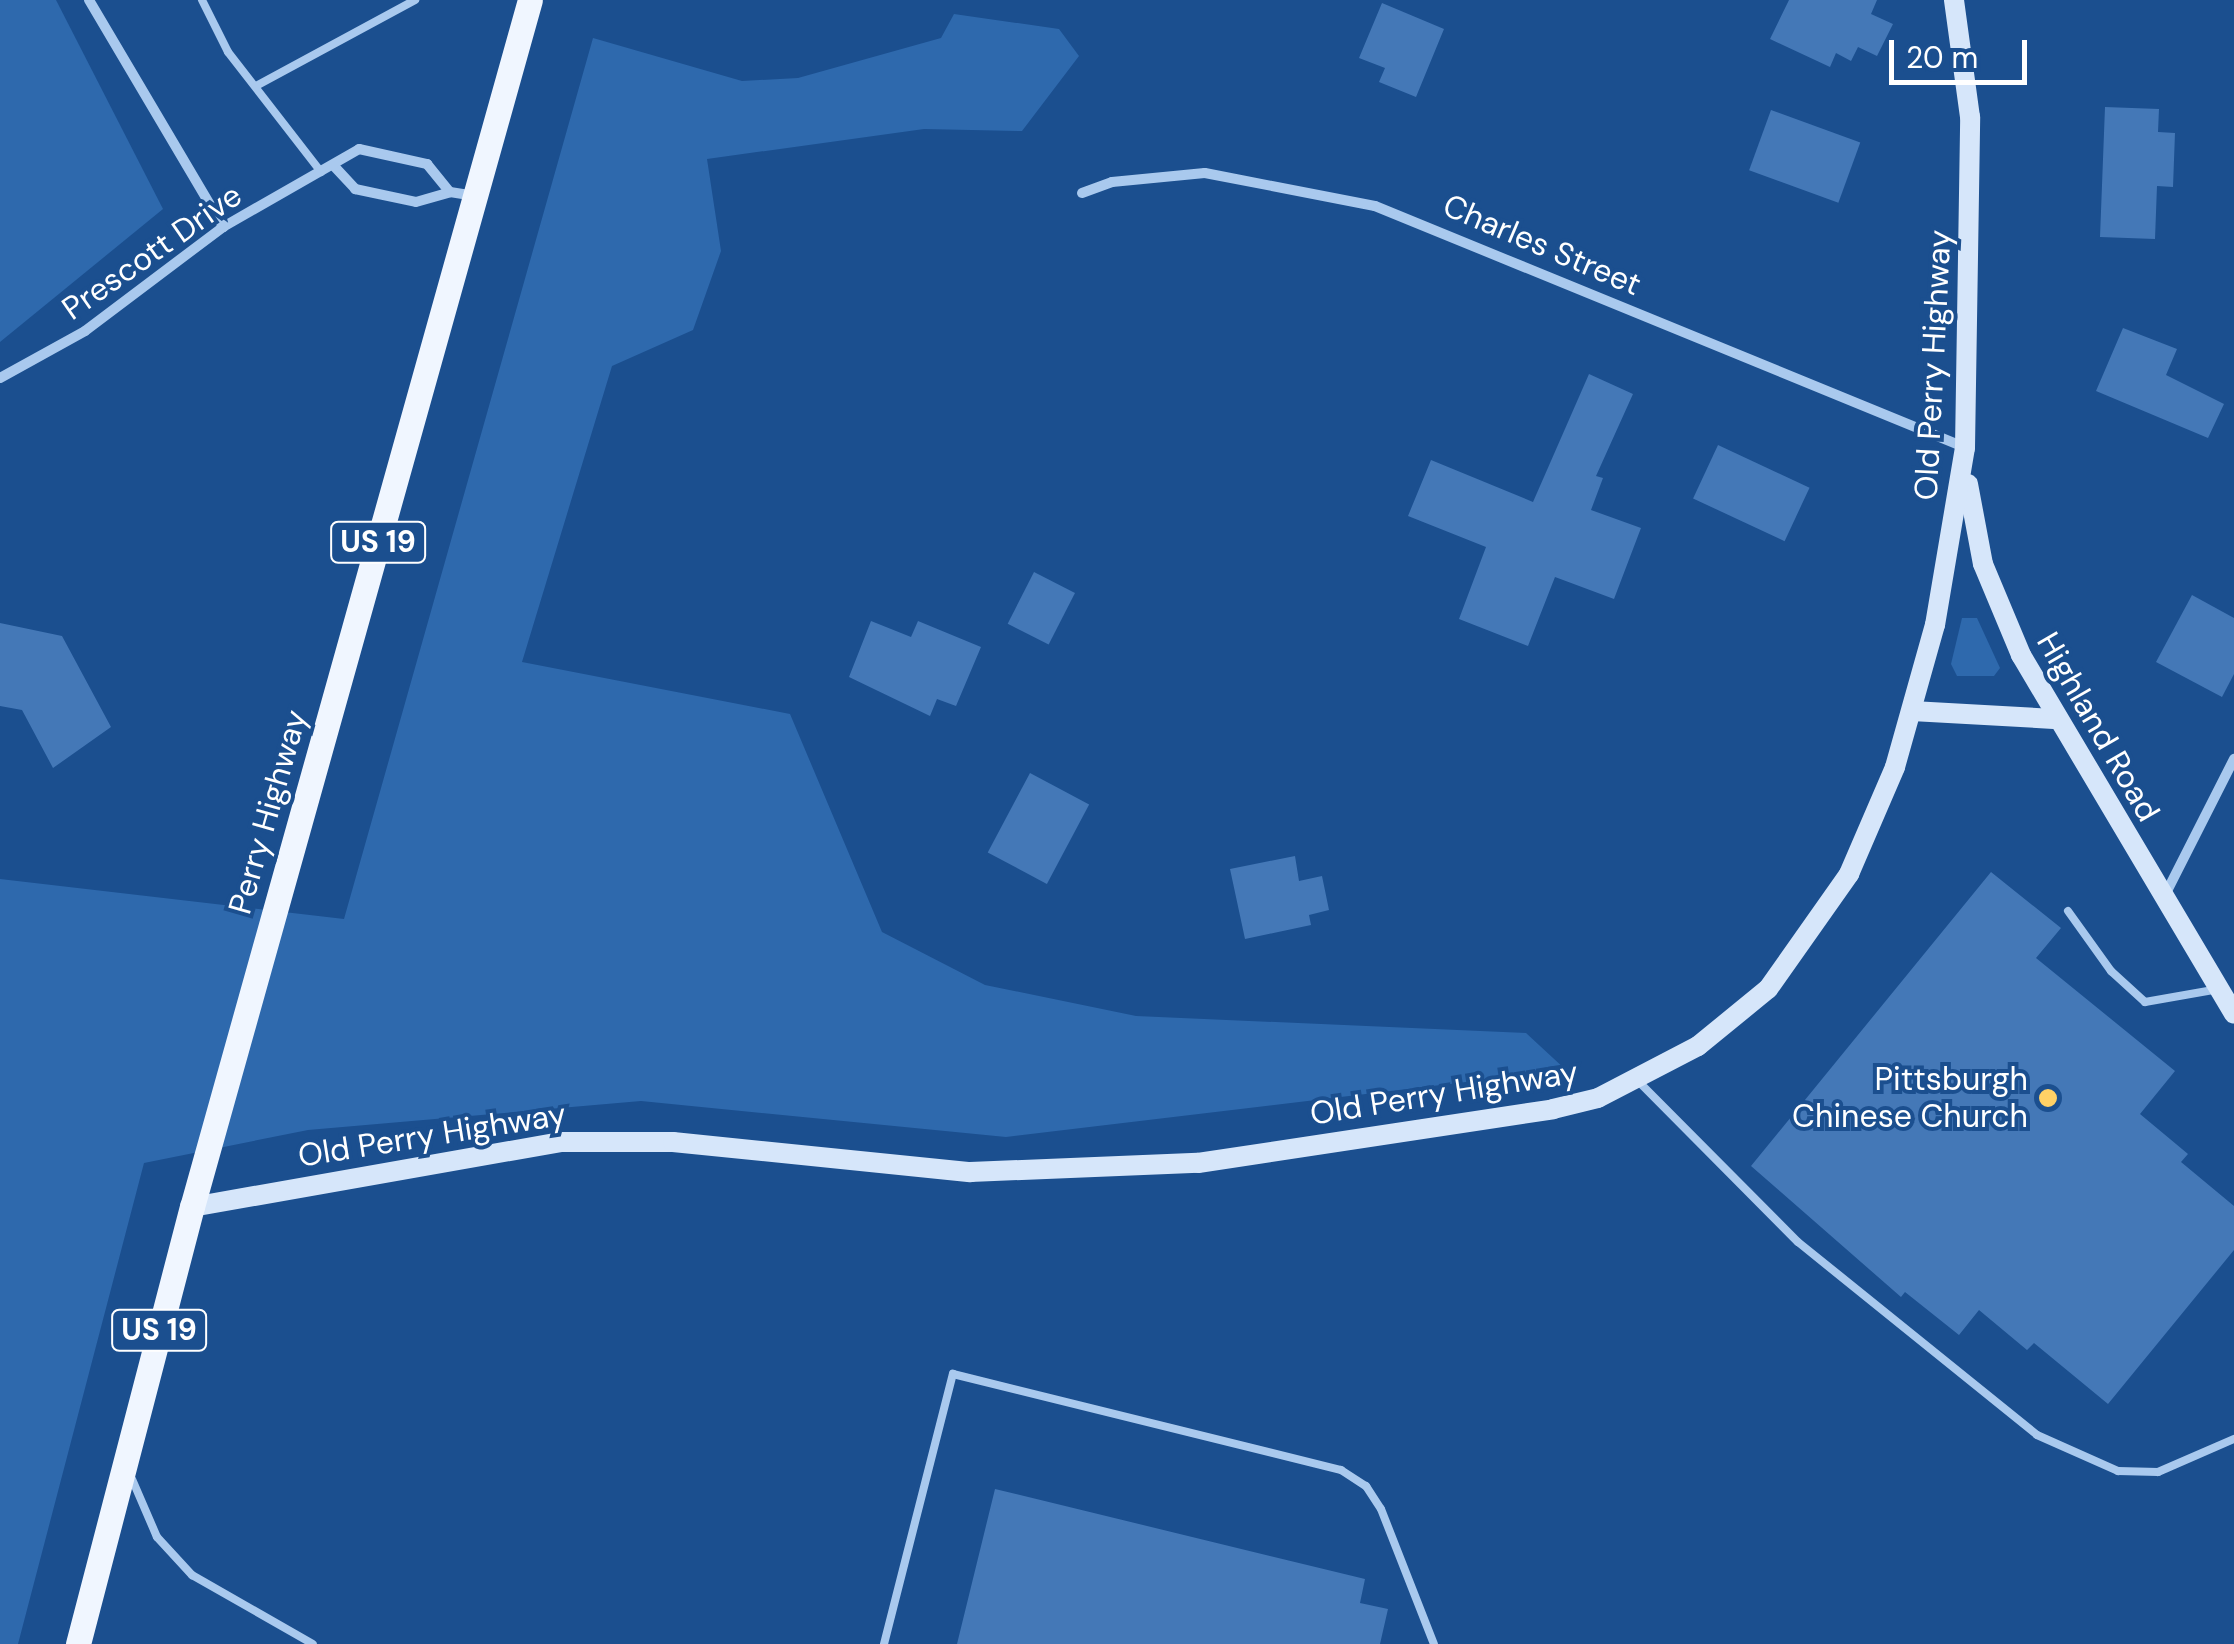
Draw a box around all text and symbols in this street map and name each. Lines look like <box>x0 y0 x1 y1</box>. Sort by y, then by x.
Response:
scale bar <box>1894 20 2032 82</box>
text: 20 m <box>1906 38 1978 77</box>
street label: Prescott Drive <box>55 176 249 328</box>
street label: Charles Street <box>1437 186 1647 304</box>
street label: Old Perry Highway <box>1907 229 1959 501</box>
road number: US 19 <box>328 517 428 567</box>
street label: Highland Road <box>2028 626 2168 828</box>
street label: Perry Highway <box>221 706 315 918</box>
street label: Old Perry Highway <box>1307 1053 1581 1133</box>
place label: Pittsburgh Chinese Church <box>1792 1061 2028 1136</box>
marker: Pittsburgh Chinese Church <box>2037 1087 2059 1109</box>
street label: Old Perry Highway <box>295 1095 569 1175</box>
road number: US 19 <box>109 1305 209 1355</box>

